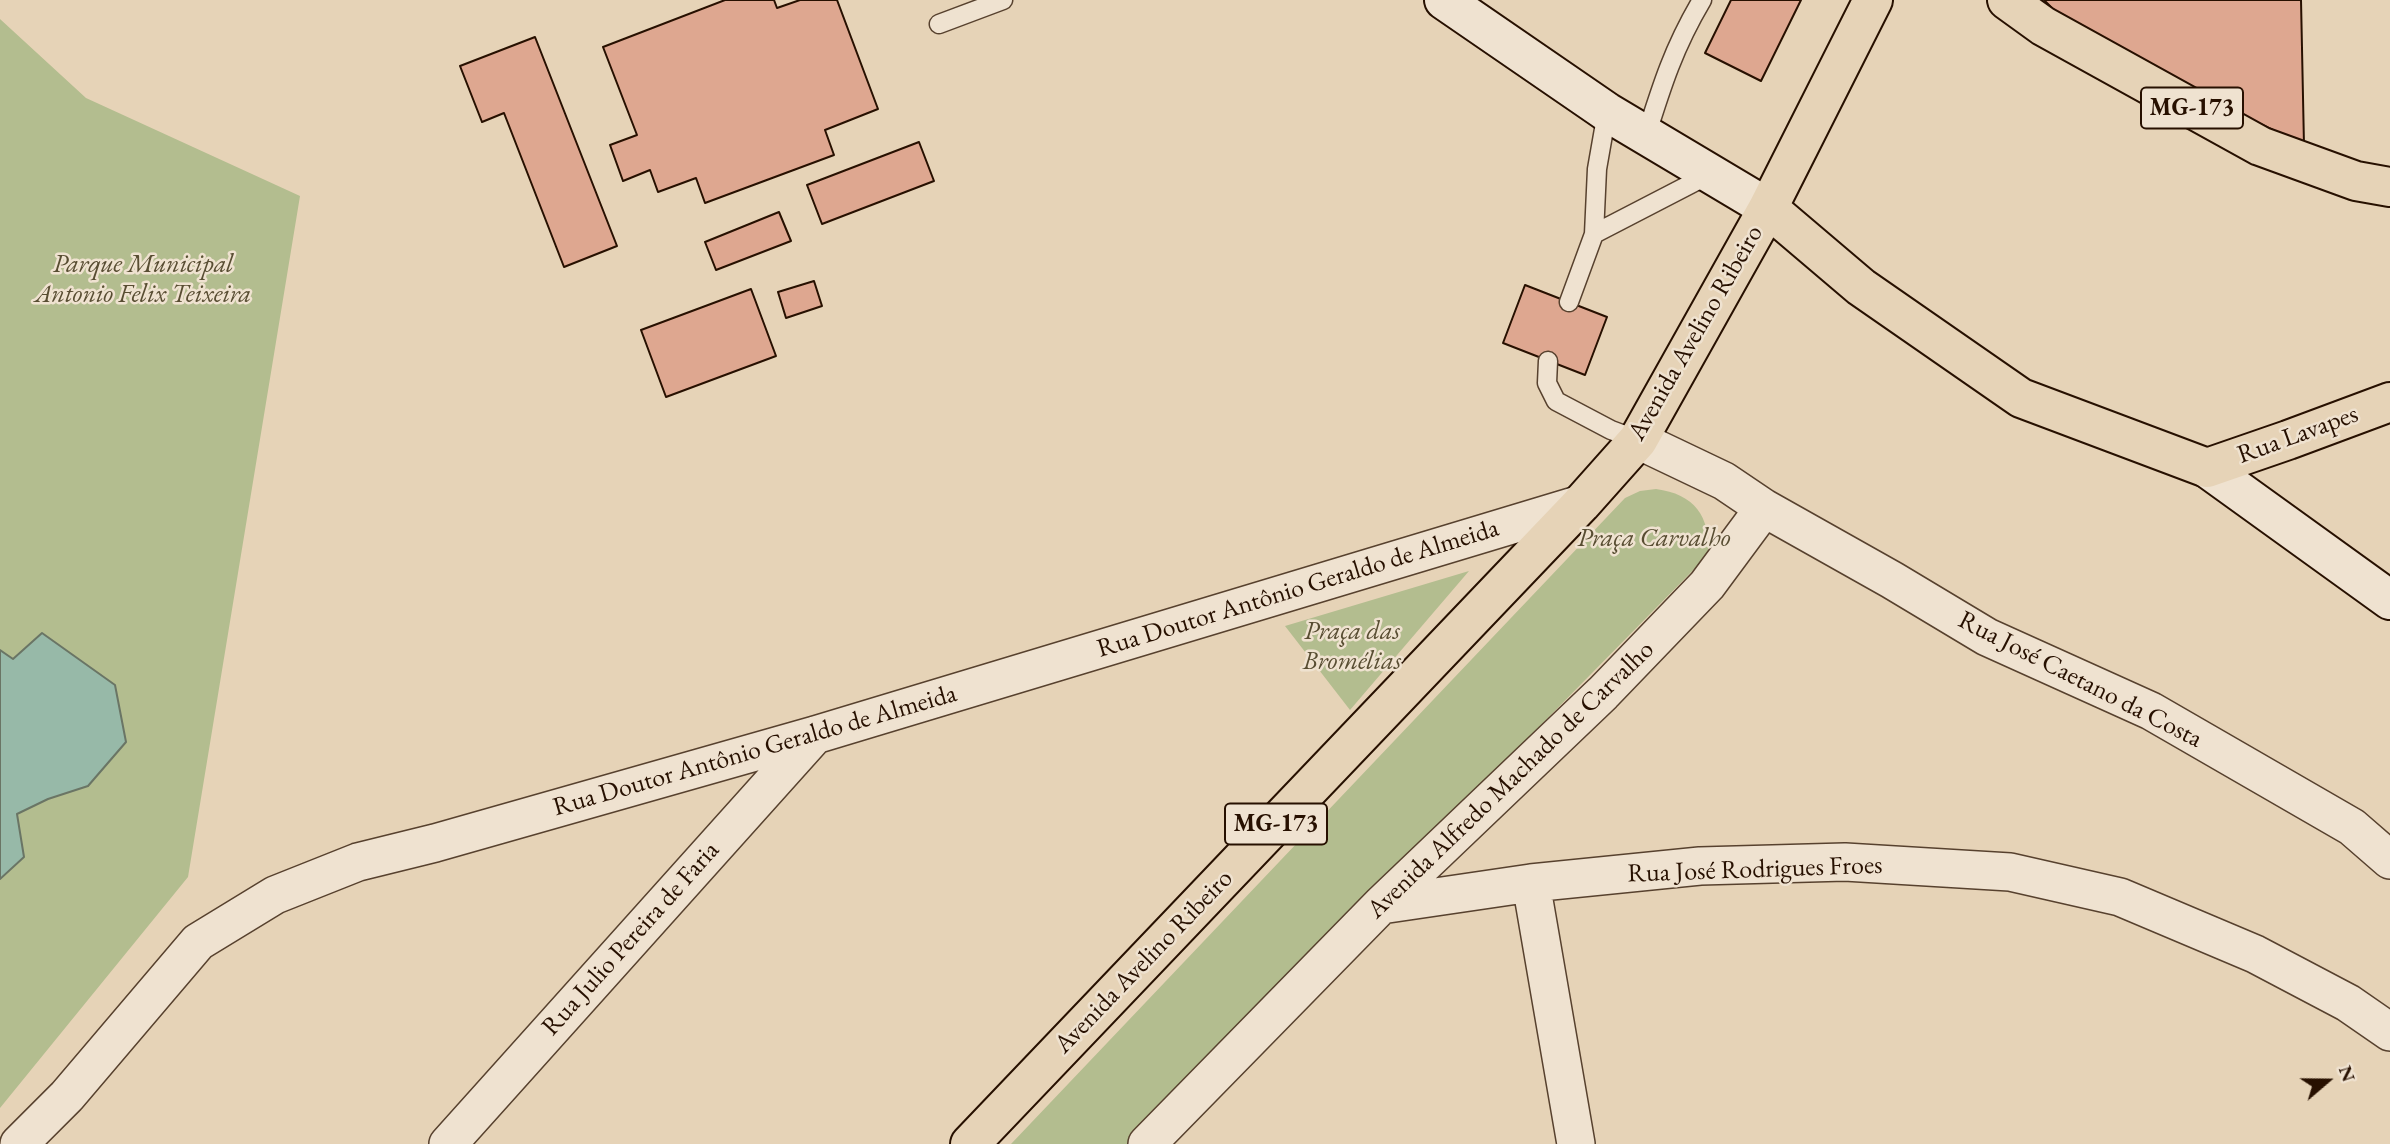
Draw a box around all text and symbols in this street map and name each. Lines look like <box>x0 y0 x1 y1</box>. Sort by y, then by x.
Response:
road number: MG-173 <box>2141 88 2243 128</box>
street label: Avenida Avelino Ribeiro <box>1622 220 1770 446</box>
park label: Parque Municipal Antonio Felix Teixeira <box>35 249 251 310</box>
street label: Rua Lavapes <box>2233 399 2363 471</box>
street label: Rua Doutor Antônio Geraldo de Almeida <box>1093 513 1503 665</box>
park label: Praça Carvalho <box>1577 523 1731 555</box>
street label: Rua José Caetano da Costa <box>1953 605 2207 755</box>
park label: Praça das Bromélias <box>1303 616 1401 678</box>
street label: Avenida Alfredo Machado de Carvalho <box>1361 634 1661 926</box>
street label: Rua Doutor Antônio Geraldo de Almeida <box>550 678 960 824</box>
road number: MG-173 <box>1225 804 1327 844</box>
street label: Rua Julio Pereira de Faria <box>536 835 726 1043</box>
street label: Rua José Rodrigues Froes <box>1627 850 1883 890</box>
street label: Avenida Avelino Ribeiro <box>1048 864 1240 1060</box>
north arrow <box>2292 1046 2362 1116</box>
text: N <box>2333 1062 2362 1085</box>

